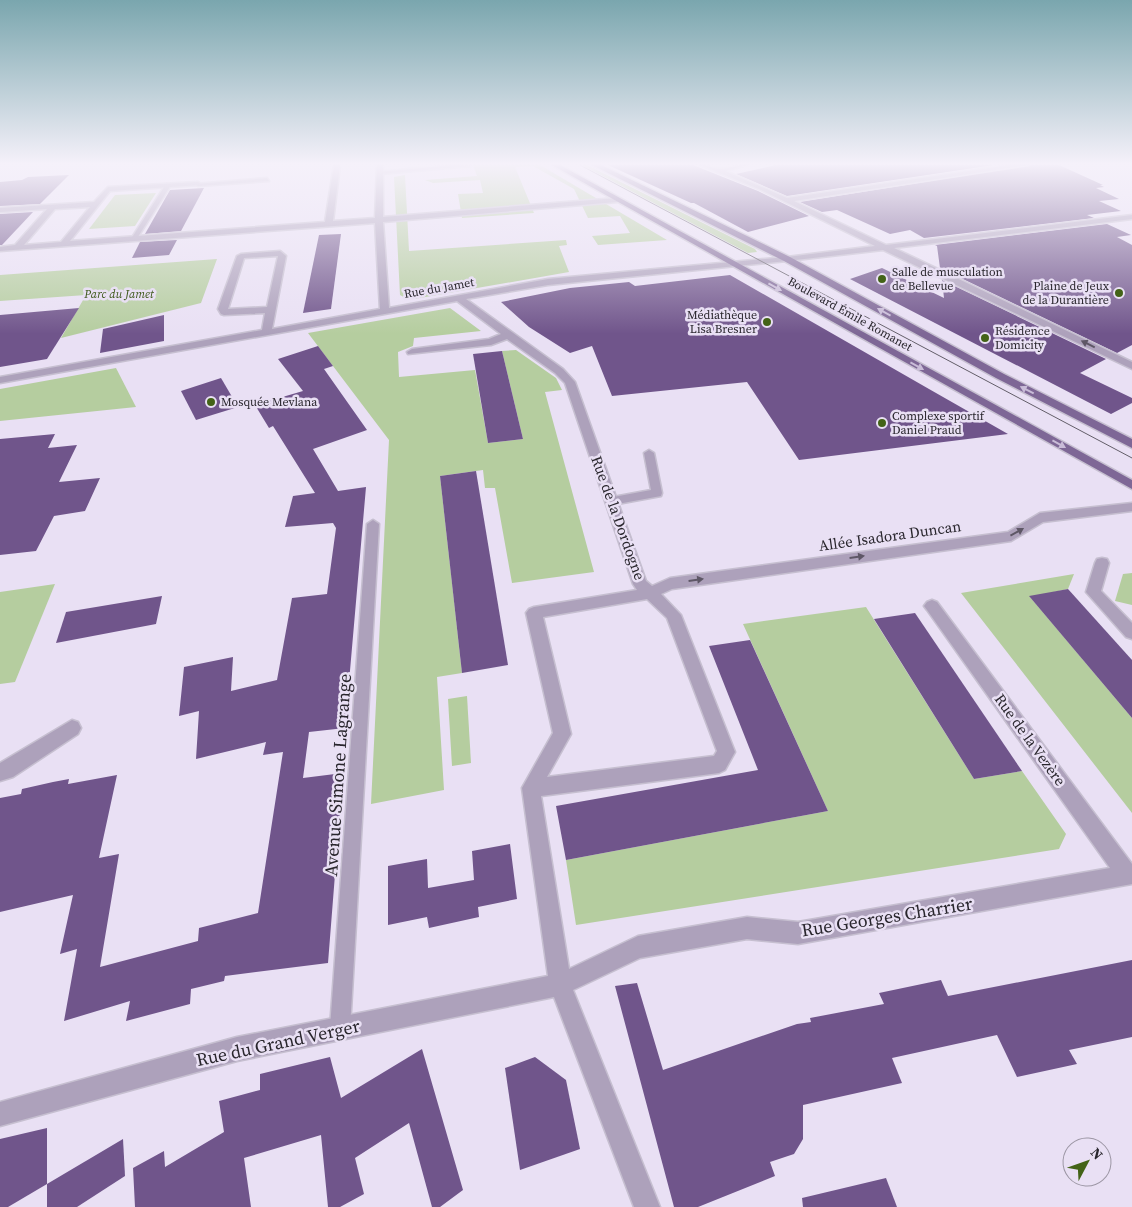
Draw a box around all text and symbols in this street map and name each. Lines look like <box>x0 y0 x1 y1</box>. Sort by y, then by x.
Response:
place label: Salle de musculation de Bellevue <box>892 264 1003 294</box>
street label: Boulevard Émile Romanet <box>785 273 915 355</box>
marker: Salle de musculation de Bellevue <box>876 273 888 285</box>
street label: Rue du Jamet <box>403 274 475 302</box>
place label: Plaine de Jeux de la Durantière <box>1023 278 1110 308</box>
one-way arrow <box>767 283 782 291</box>
park label: Parc du Jamet <box>83 286 155 302</box>
marker: Plaine de Jeux de la Durantière <box>1113 287 1125 299</box>
place label: Médiathèque Lisa Bresner <box>687 307 757 337</box>
one-way arrow <box>877 308 891 316</box>
marker: Médiathèque Lisa Bresner <box>761 316 773 328</box>
place label: Résidence Domicity <box>995 323 1050 353</box>
marker: Résidence Domicity <box>979 332 991 344</box>
one-way arrow <box>1081 340 1095 348</box>
one-way arrow <box>910 361 924 370</box>
one-way arrow <box>1019 386 1034 394</box>
place label: Mosquée Mevlana <box>221 394 318 410</box>
marker: Mosquée Mevlana <box>205 396 217 408</box>
place label: Complexe sportif Daniel Praud <box>892 408 986 438</box>
marker: Complexe sportif Daniel Praud <box>876 417 888 429</box>
one-way arrow <box>1052 440 1066 449</box>
street label: Rue de la Dordogne <box>586 453 651 583</box>
street label: Allée Isadora Duncan <box>817 515 963 556</box>
one-way arrow <box>1010 528 1025 536</box>
one-way arrow <box>850 553 866 561</box>
one-way arrow <box>689 576 705 584</box>
street label: Avenue Simone Lagrange <box>318 673 357 877</box>
street label: Rue de la Vezère <box>990 689 1071 790</box>
street label: Rue Georges Charrier <box>800 891 975 942</box>
street label: Rue du Grand Verger <box>194 1013 362 1072</box>
north arrow <box>1062 1137 1112 1187</box>
text: N <box>1086 1143 1108 1164</box>

